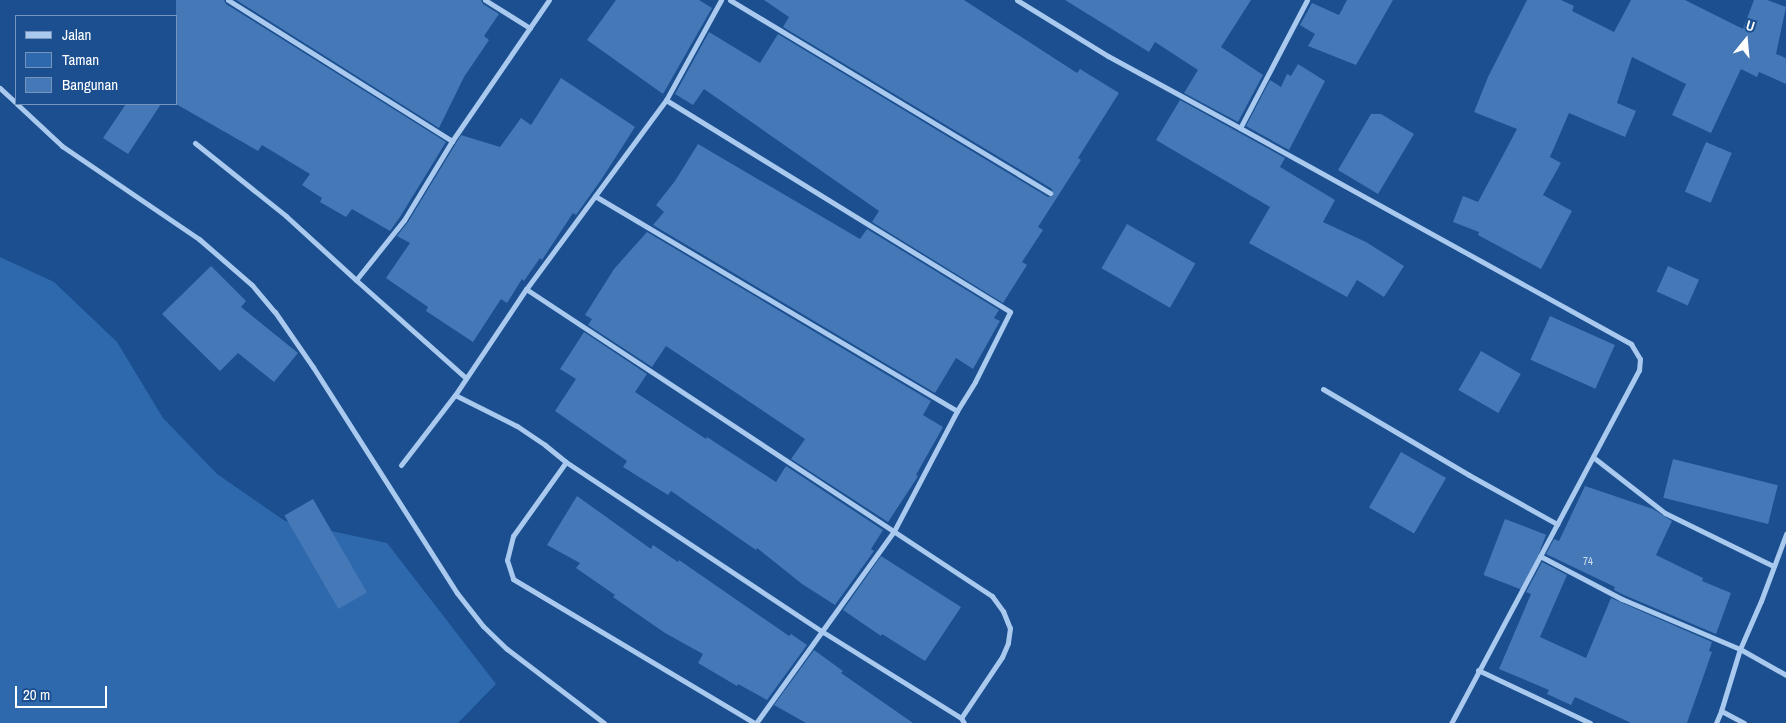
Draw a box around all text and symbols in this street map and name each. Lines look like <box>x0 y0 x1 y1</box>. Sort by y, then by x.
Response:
legend <box>15 15 178 105</box>
north arrow <box>1721 15 1771 65</box>
text: U <box>1744 16 1757 35</box>
text: Jalan <box>62 24 91 45</box>
text: Taman <box>62 49 99 70</box>
text: Bangunan <box>62 74 118 95</box>
house number: 74 <box>1583 554 1593 568</box>
scale bar <box>18 676 110 708</box>
text: 20 m <box>23 684 50 705</box>

